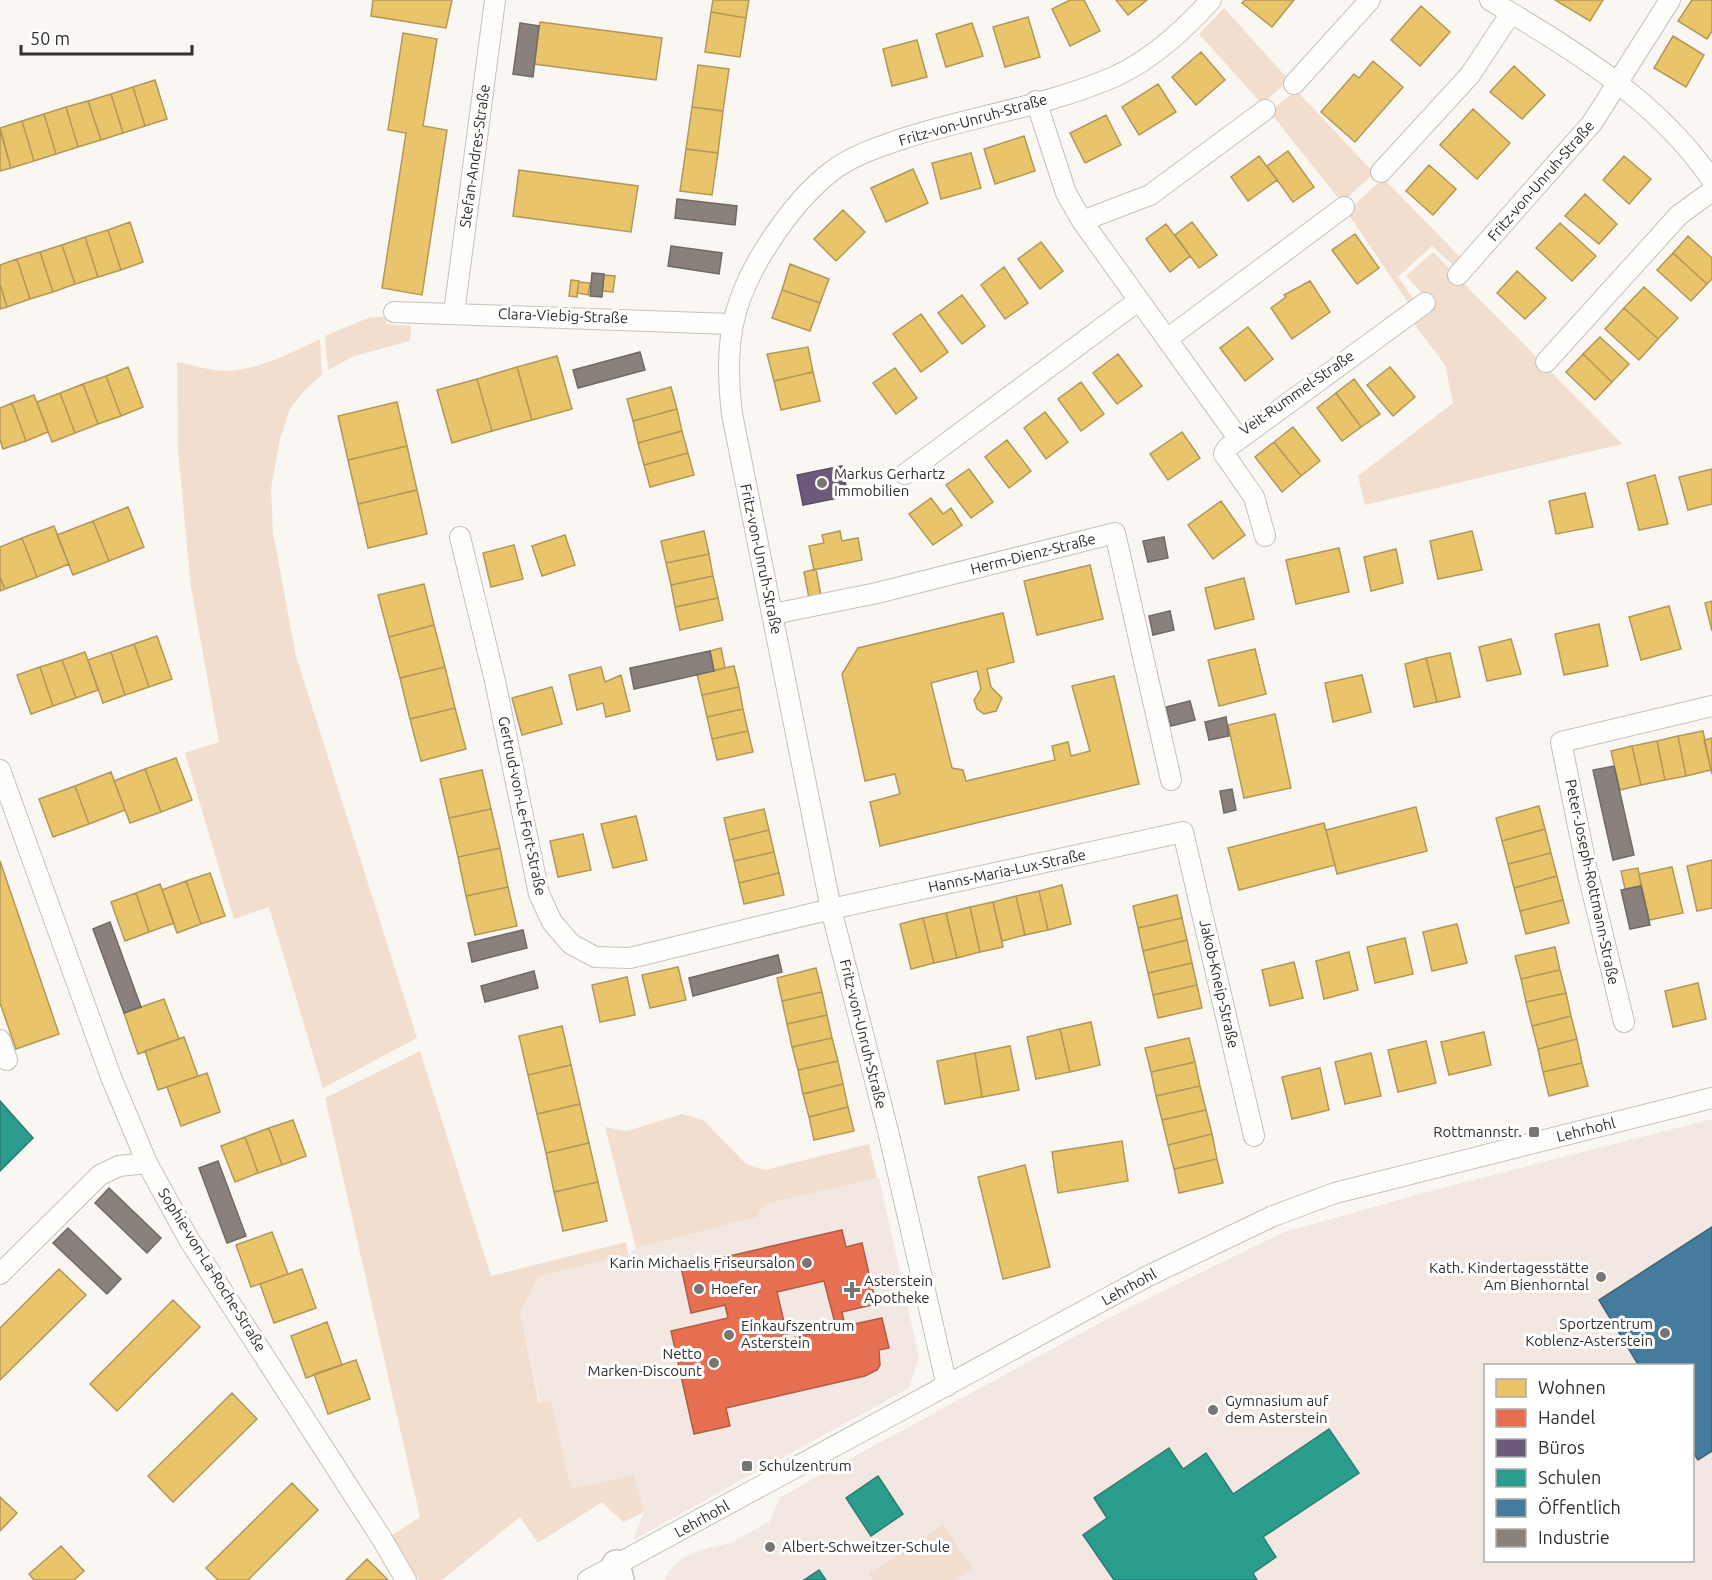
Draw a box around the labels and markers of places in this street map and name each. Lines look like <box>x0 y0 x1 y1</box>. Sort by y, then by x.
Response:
place label: Markus Gerhartz Immobilien <box>834 465 945 499</box>
marker: Markus Gerhartz Immobilien <box>815 476 829 490</box>
place label: Rottmannstr. <box>1433 1123 1522 1140</box>
marker: Rottmannstr. <box>1527 1125 1541 1139</box>
place label: Karin Michaelis Friseursalon <box>610 1254 795 1271</box>
marker: Karin Michaelis Friseursalon <box>800 1256 814 1270</box>
place label: Kath. Kindertagesstätte Am Bienhorntal <box>1429 1259 1589 1293</box>
marker: Kath. Kindertagesstätte Am Bienhorntal <box>1594 1270 1608 1284</box>
place label: Asterstein Apotheke <box>864 1272 933 1306</box>
place label: Hoefer <box>711 1280 758 1297</box>
marker: Hoefer <box>692 1282 706 1296</box>
marker: Asterstein Apotheke <box>845 1283 859 1297</box>
place label: Sportzentrum Koblenz-Asterstein <box>1525 1315 1653 1349</box>
place label: Einkaufszentrum Asterstein <box>741 1317 854 1351</box>
marker: Sportzentrum Koblenz-Asterstein <box>1658 1326 1672 1340</box>
marker: Einkaufszentrum Asterstein <box>722 1328 736 1342</box>
place label: Netto Marken-Discount <box>588 1345 702 1379</box>
marker: Netto Marken-Discount <box>707 1356 721 1370</box>
place label: Gymnasium auf dem Asterstein <box>1225 1392 1329 1426</box>
marker: Gymnasium auf dem Asterstein <box>1206 1403 1220 1417</box>
place label: Schulzentrum <box>759 1457 852 1474</box>
marker: Schulzentrum <box>740 1459 754 1473</box>
place label: Albert-Schweitzer-Schule <box>782 1538 950 1555</box>
marker: Albert-Schweitzer-Schule <box>763 1540 777 1554</box>

